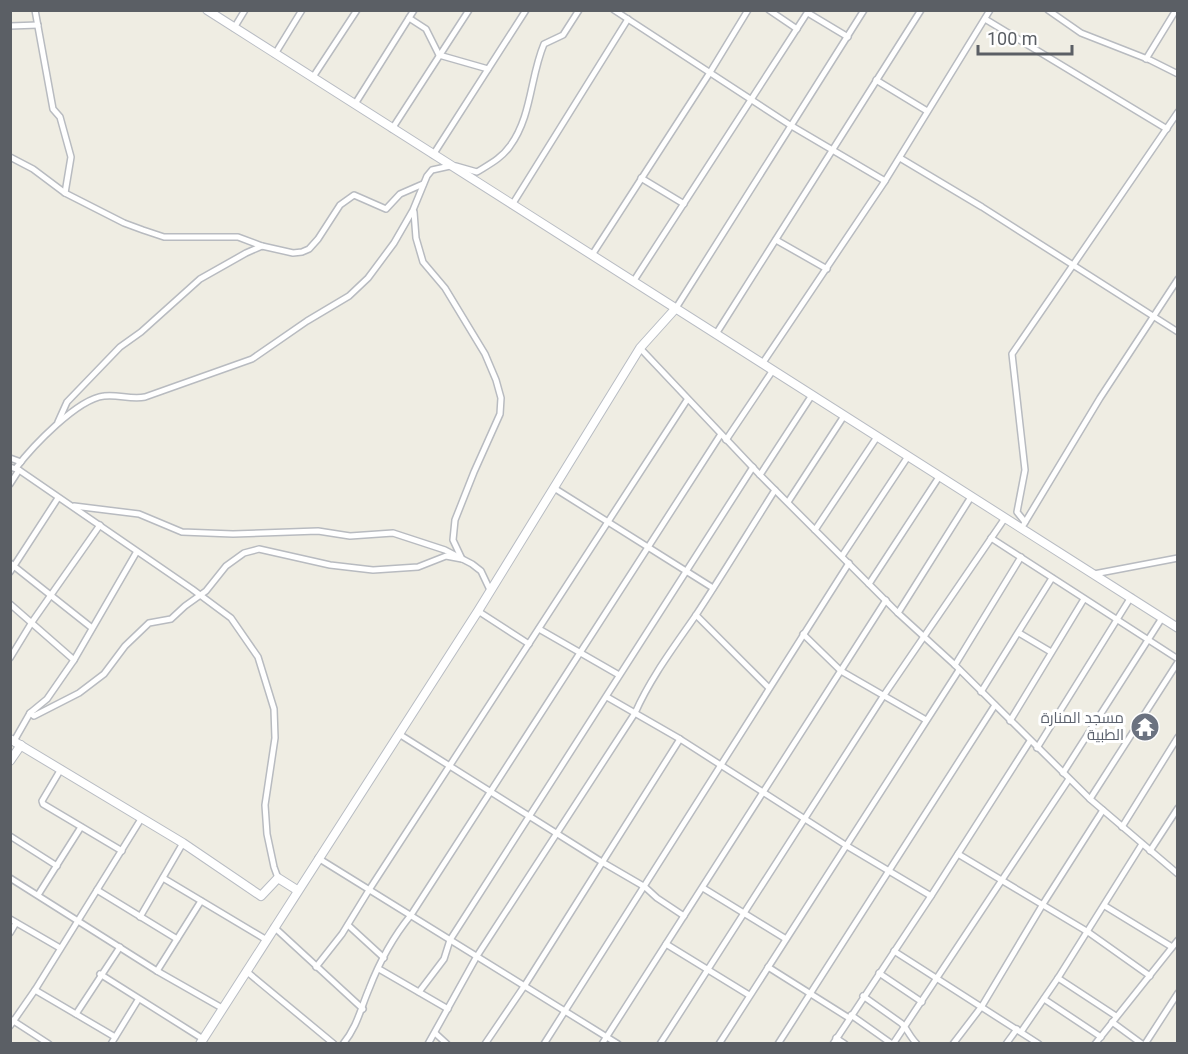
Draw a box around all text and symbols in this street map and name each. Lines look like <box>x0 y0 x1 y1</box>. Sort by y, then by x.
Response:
scale bar <box>978 18 1072 56</box>
text: 100 m <box>987 28 1038 49</box>
place label: مسجد المنارة الطبية <box>1041 709 1124 744</box>
temple icon: مسجد المنارة الطبية <box>1129 711 1161 743</box>

